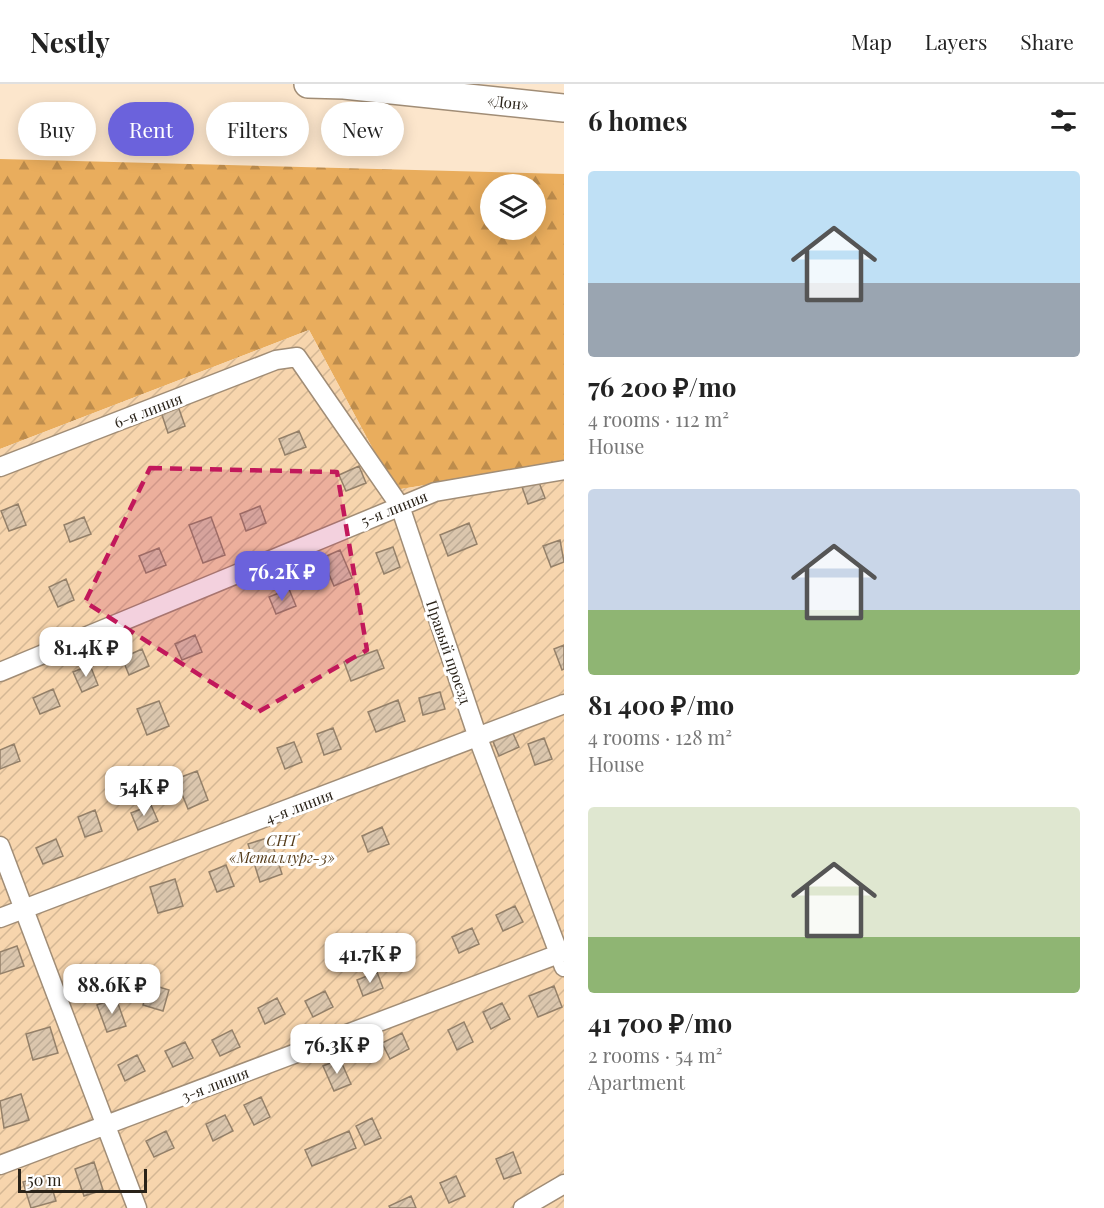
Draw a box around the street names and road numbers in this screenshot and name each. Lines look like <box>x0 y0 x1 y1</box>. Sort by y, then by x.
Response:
street label: «Дон» <box>486 90 530 114</box>
street label: 6-я линия <box>111 388 185 432</box>
street label: 5-я линия <box>358 486 430 530</box>
street label: Правый проезд <box>422 597 476 707</box>
street label: 4-я линия <box>262 784 336 828</box>
street label: 3-я линия <box>179 1062 251 1106</box>

